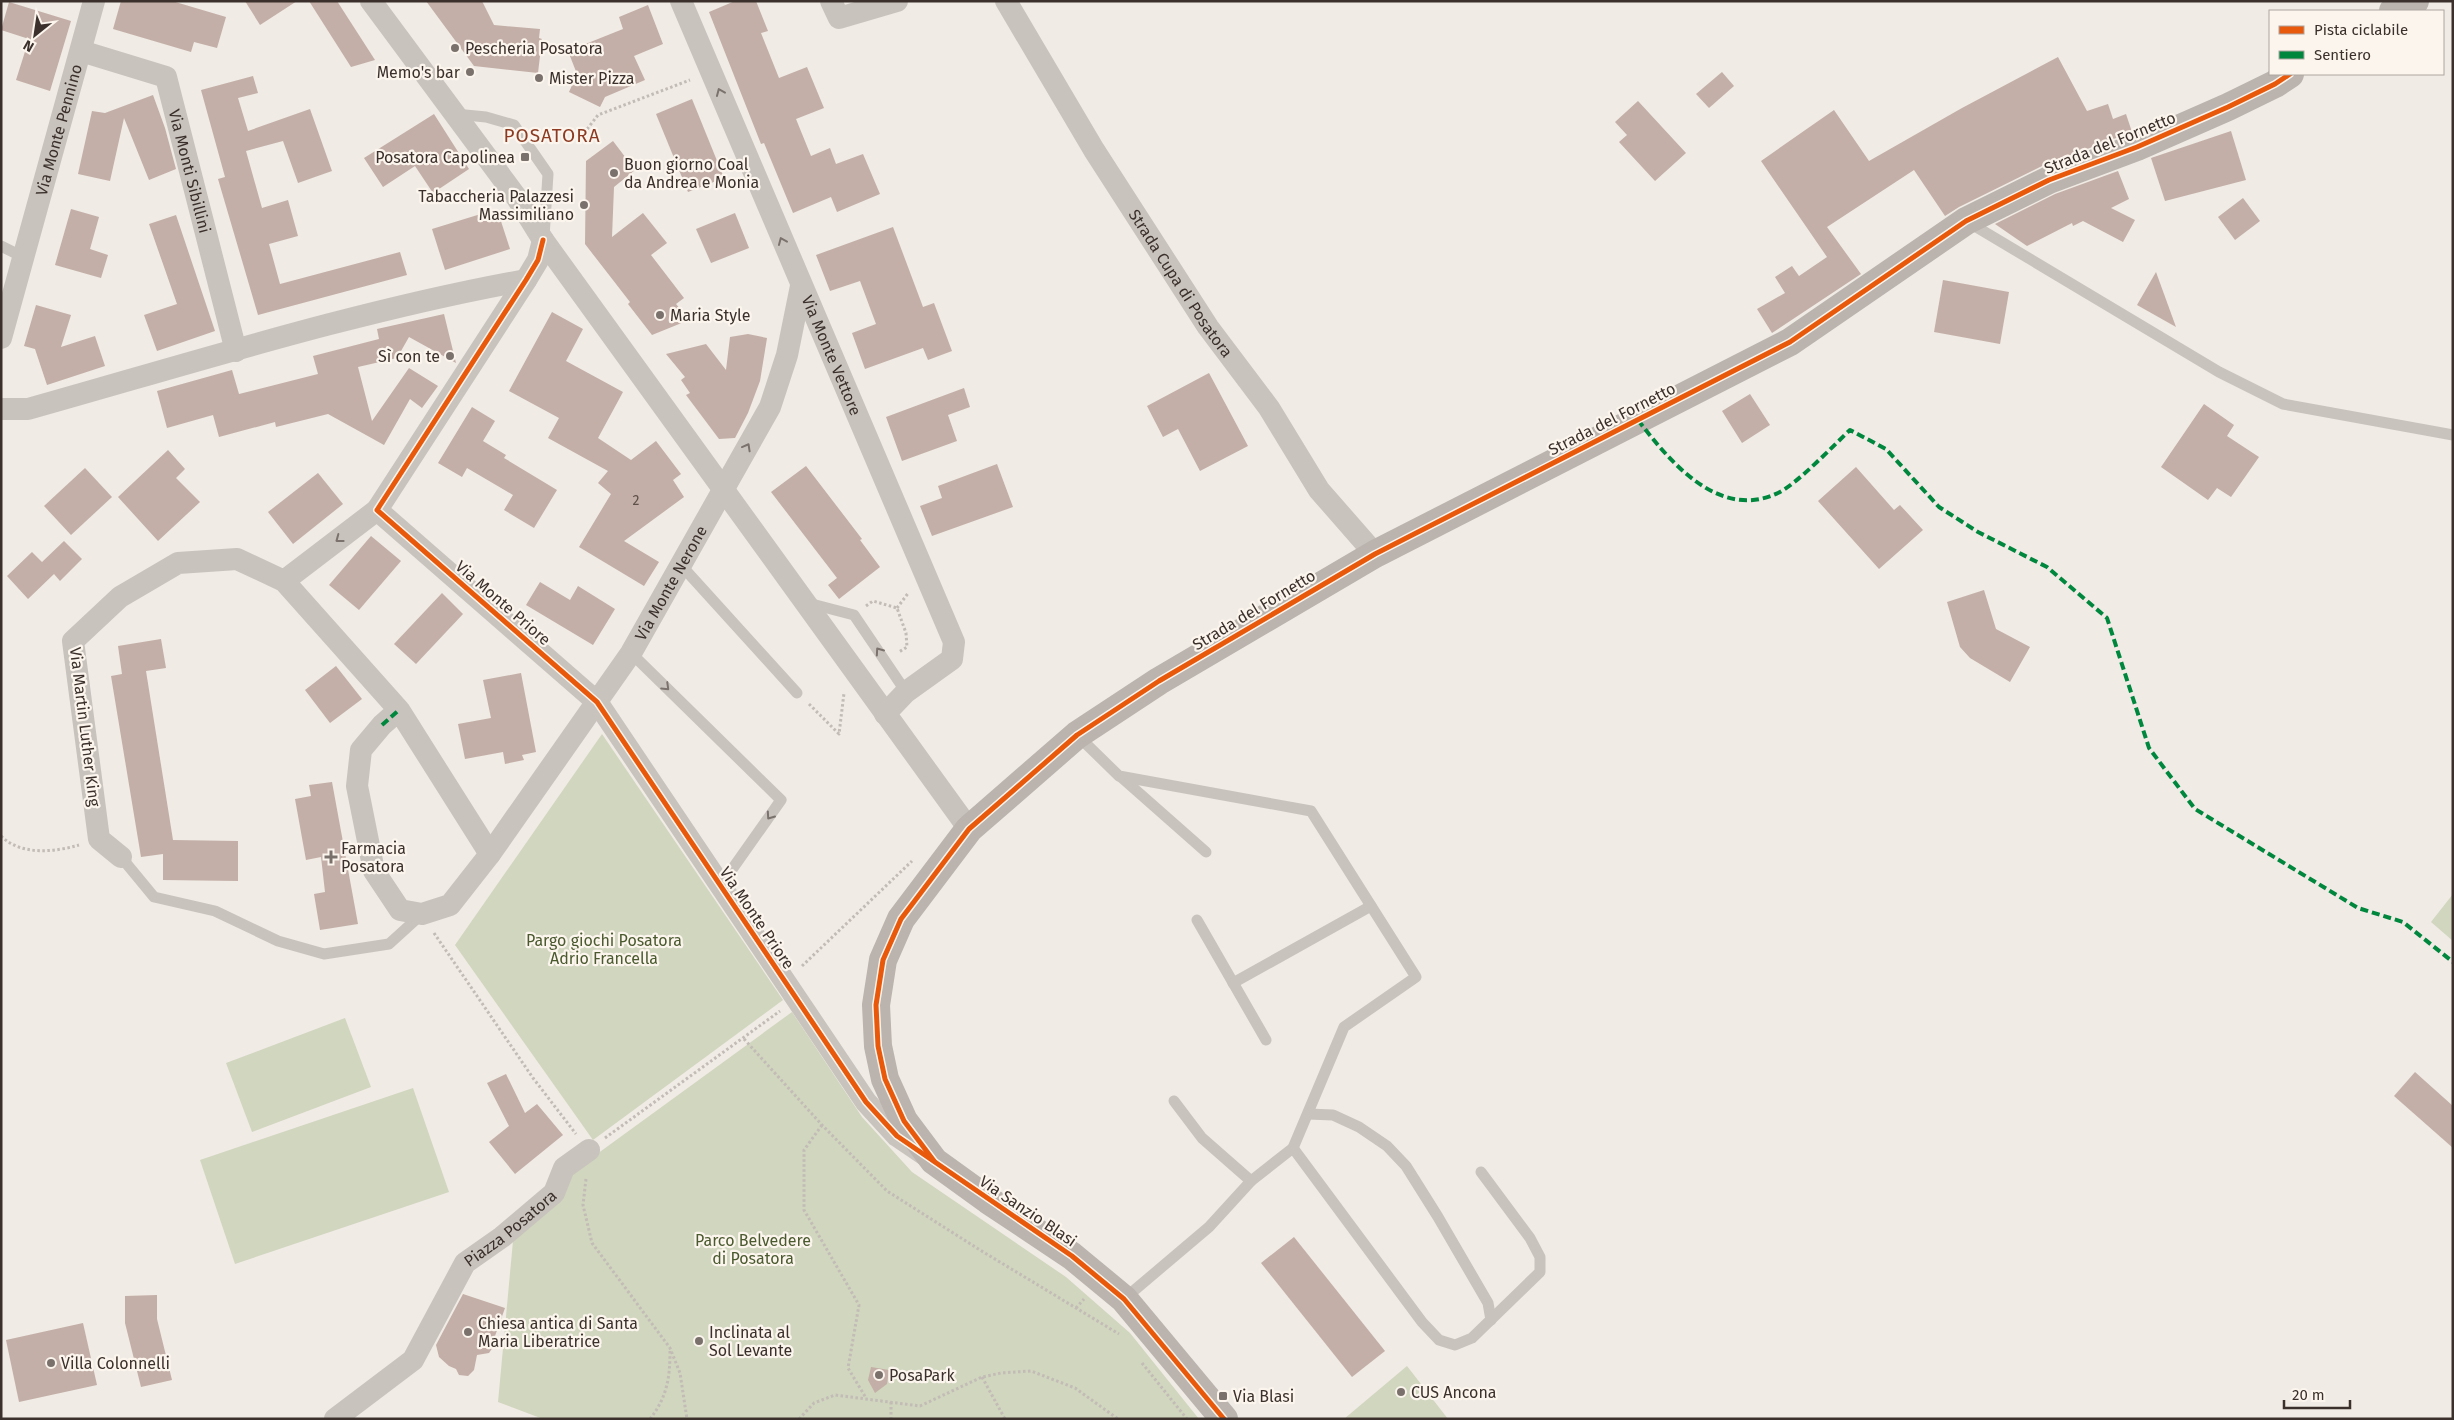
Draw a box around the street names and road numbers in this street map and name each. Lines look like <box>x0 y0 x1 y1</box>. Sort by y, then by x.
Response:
street label: Via Monte Pennino <box>31 62 86 198</box>
street label: Via Monti Sibillini <box>165 107 215 235</box>
street label: Strada del Fornetto <box>2041 108 2179 178</box>
street label: Strada Cupa di Posatora <box>1125 206 1237 361</box>
street label: Via Monte Vettore <box>798 292 866 418</box>
street label: Strada del Fornetto <box>1545 379 1679 459</box>
street label: Via Monte Nerone <box>631 522 711 644</box>
street label: Via Monte Priore <box>452 557 554 649</box>
street label: Strada del Fornetto <box>1189 566 1319 654</box>
street label: Via Martin Luther King <box>66 646 104 809</box>
street label: Via Monte Priore <box>716 863 798 973</box>
street label: Via Sanzio Blasi <box>976 1171 1080 1251</box>
street label: Piazza Posatora <box>460 1186 560 1270</box>

